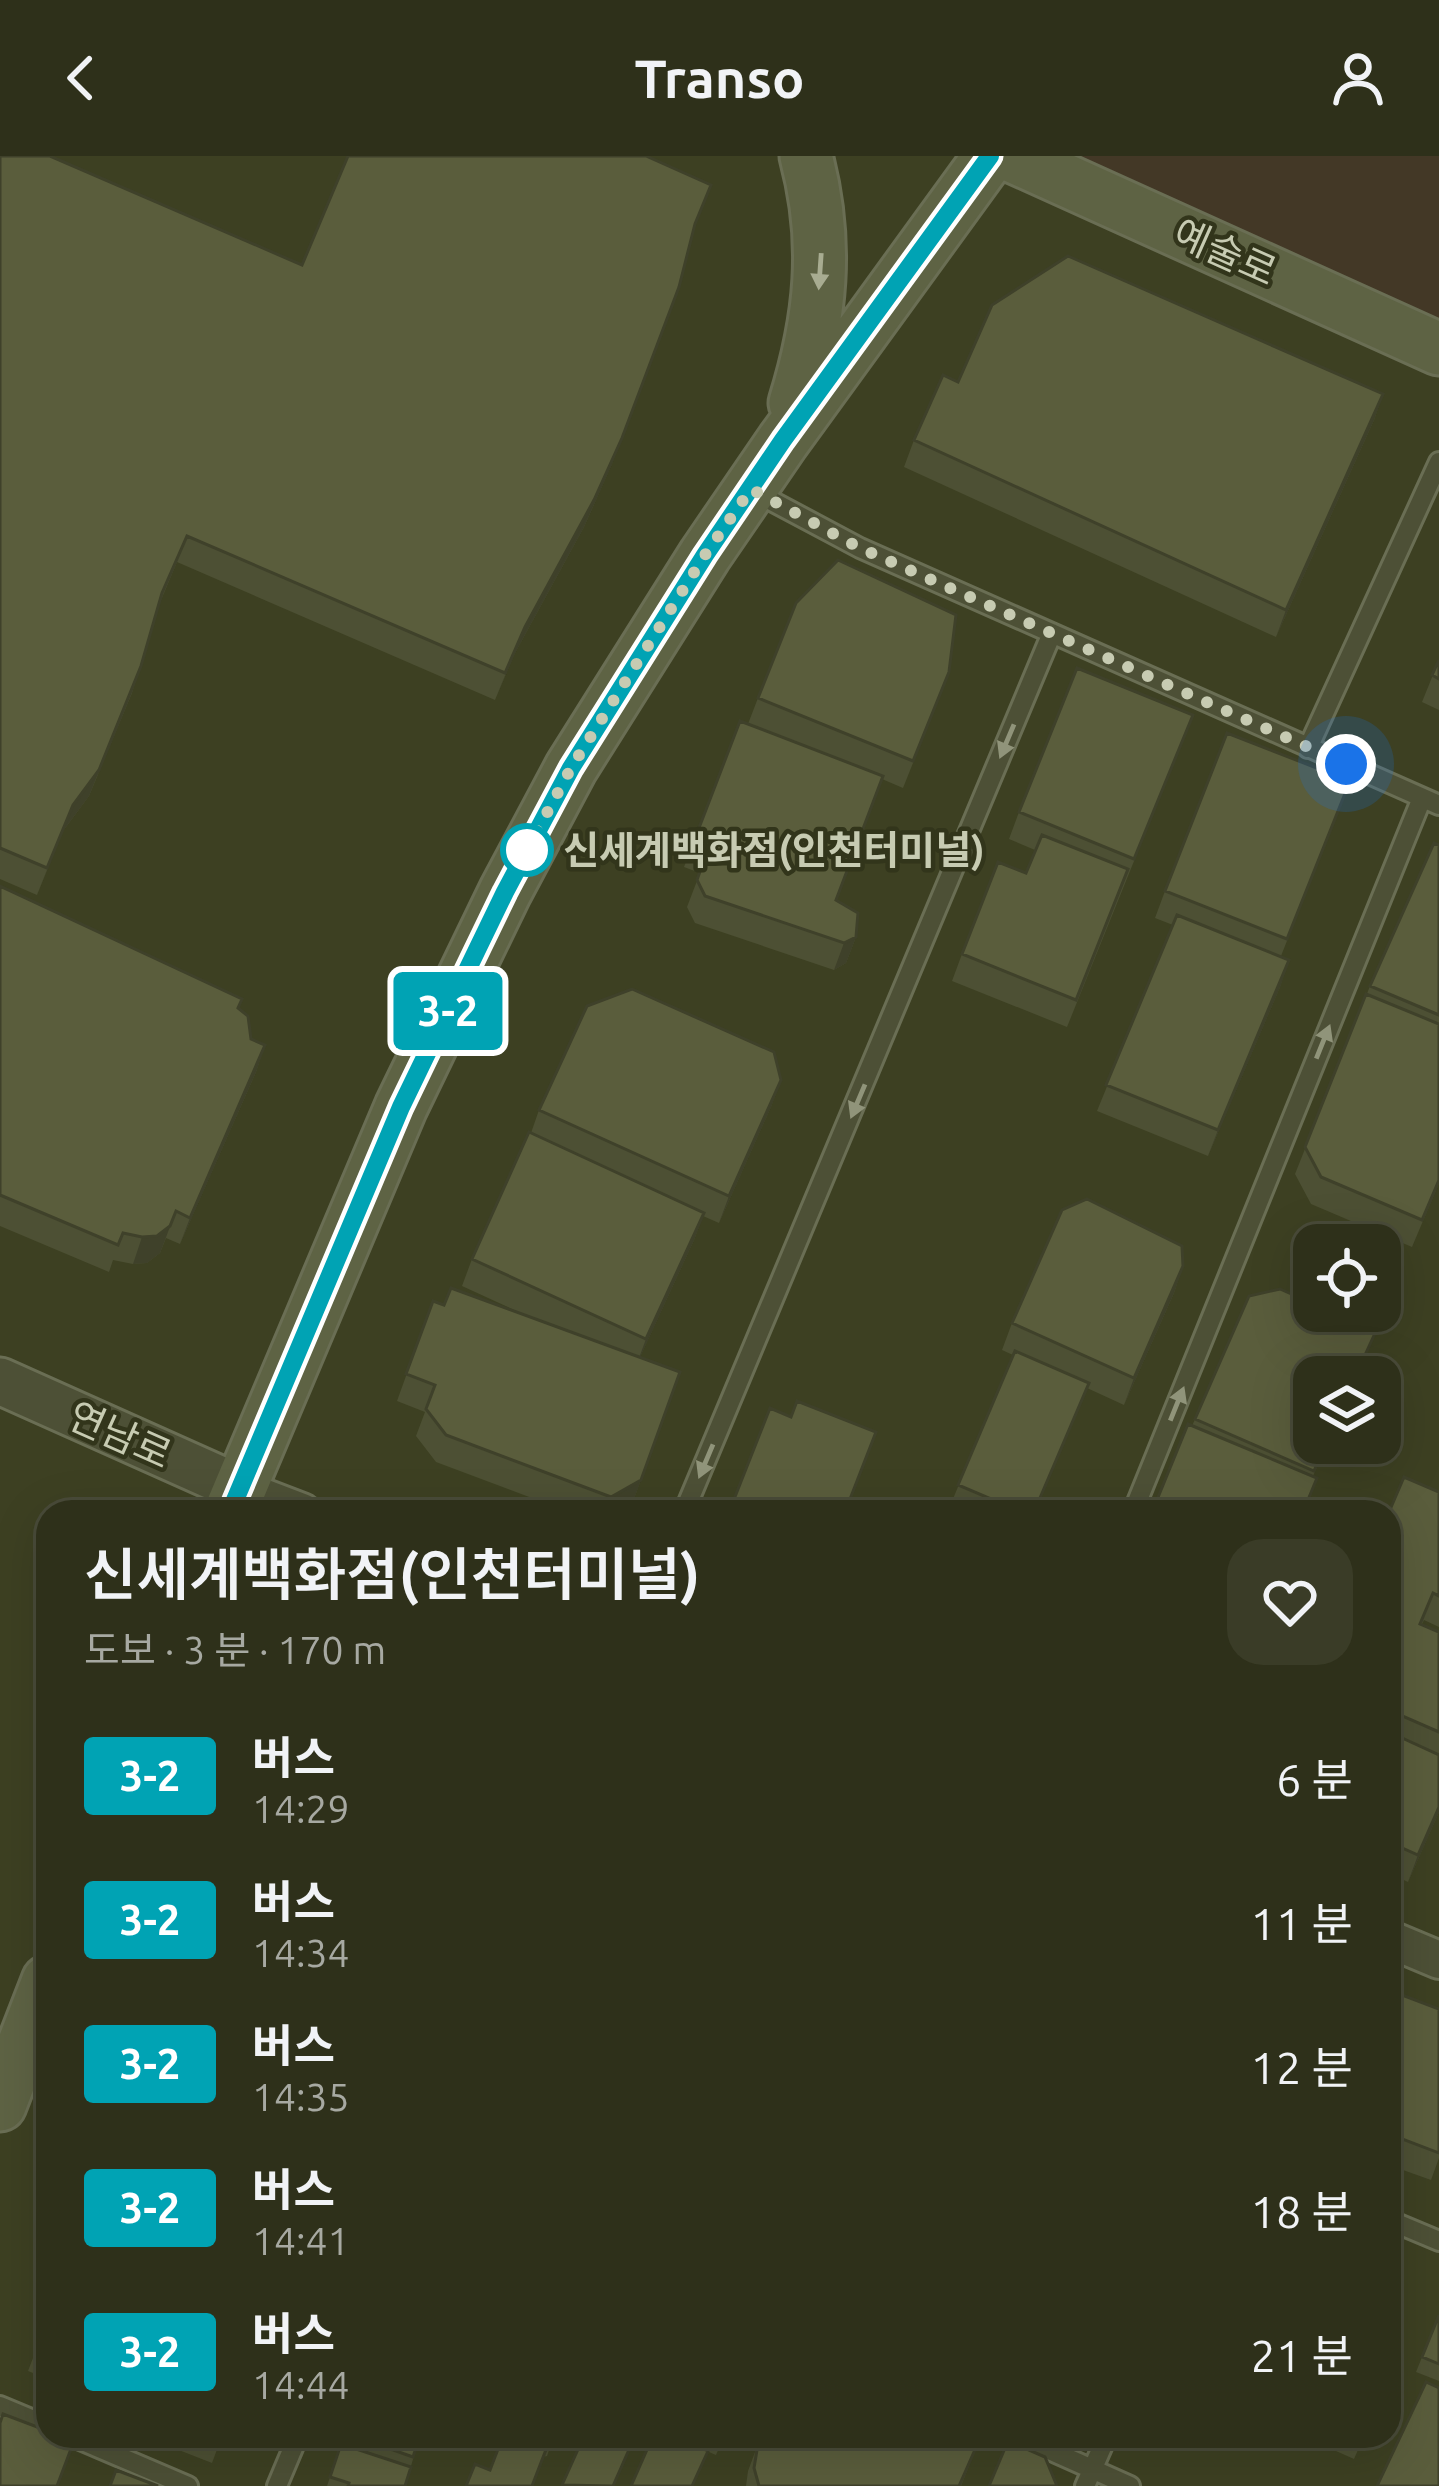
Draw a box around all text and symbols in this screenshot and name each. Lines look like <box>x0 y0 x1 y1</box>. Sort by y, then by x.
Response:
icon: back <box>48 45 114 111</box>
icon: person <box>1325 45 1391 111</box>
text: Transo <box>635 48 804 108</box>
street label: 예술로 <box>1167 210 1283 293</box>
one-way arrow <box>810 253 829 291</box>
one-way arrow <box>997 724 1016 760</box>
your location <box>1316 734 1376 794</box>
marker: 신세계백화점(인천터미널) <box>502 825 552 875</box>
place label: 신세계백화점(인천터미널) <box>563 828 985 872</box>
line badge: 3-2 <box>379 972 517 1050</box>
text: 3-2 <box>417 987 479 1034</box>
one-way arrow <box>1314 1024 1333 1060</box>
one-way arrow <box>847 1084 867 1119</box>
map controls <box>1293 1224 1401 1464</box>
button: locate <box>1293 1224 1401 1332</box>
button: layers <box>1293 1356 1401 1464</box>
one-way arrow <box>1168 1385 1187 1421</box>
street label: 연남로 <box>62 1393 178 1476</box>
one-way arrow <box>695 1443 715 1478</box>
button: heart <box>1227 1539 1353 1665</box>
text: 신세계백화점(인천터미널) <box>84 1542 700 1606</box>
text: 도보 · 3 분 · 170 m <box>84 1628 386 1671</box>
text: 버스 <box>252 1732 335 1783</box>
text: 3-2 <box>119 1752 181 1799</box>
text: 6 분 <box>1276 1754 1353 1805</box>
text: 14:29 <box>252 1787 350 1830</box>
text: 버스 <box>252 1876 335 1927</box>
text: 3-2 <box>119 1896 181 1943</box>
text: 11 분 <box>1251 1898 1353 1949</box>
text: 14:34 <box>252 1931 350 1974</box>
text: 버스 <box>252 2020 335 2071</box>
text: 3-2 <box>119 2040 181 2087</box>
text: 12 분 <box>1251 2042 1353 2093</box>
text: 14:35 <box>252 2075 350 2118</box>
text: 버스 <box>252 2164 335 2215</box>
text: 3-2 <box>119 2184 181 2231</box>
text: 18 분 <box>1251 2186 1353 2237</box>
text: 14:41 <box>252 2219 350 2262</box>
text: 버스 <box>252 2308 335 2359</box>
text: 3-2 <box>119 2328 181 2375</box>
text: 21 분 <box>1251 2330 1353 2381</box>
text: 14:44 <box>252 2363 350 2406</box>

